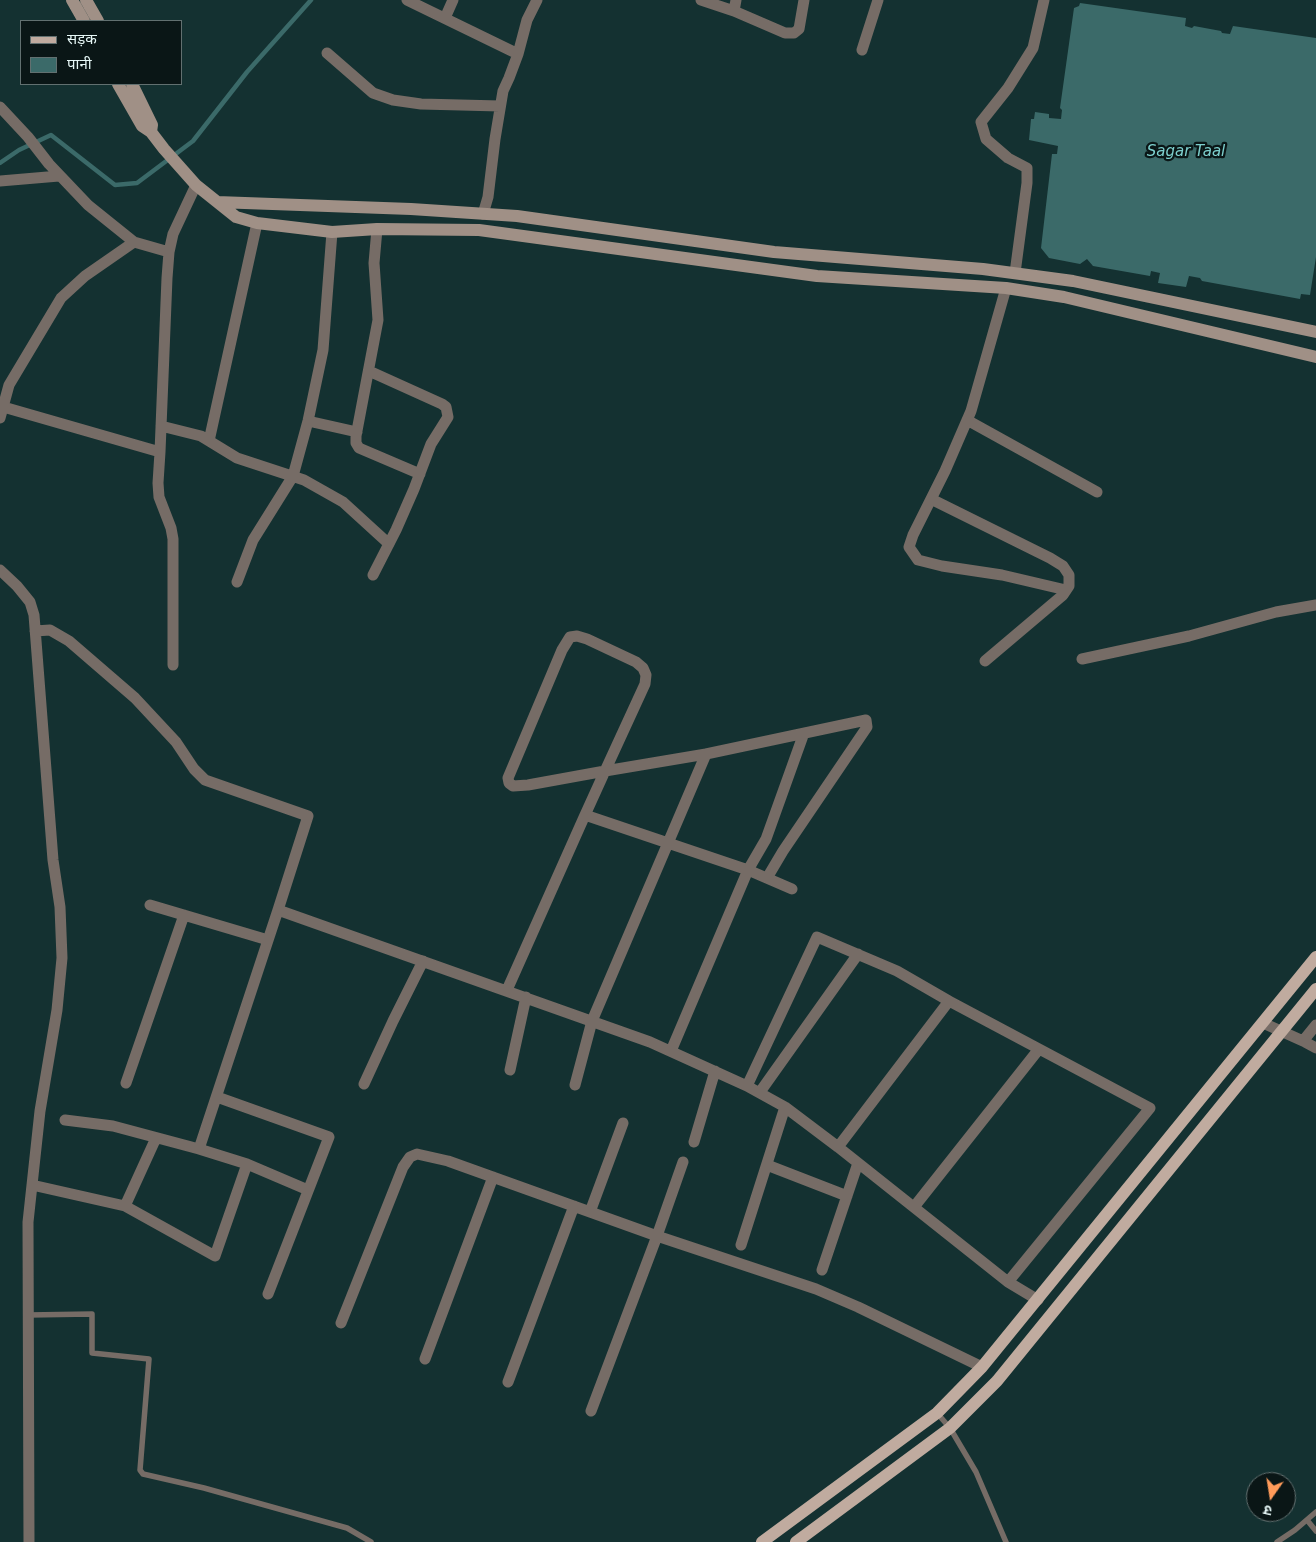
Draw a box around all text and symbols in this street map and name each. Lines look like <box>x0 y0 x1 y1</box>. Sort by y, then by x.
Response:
legend <box>20 20 182 85</box>
text: सड़क <box>67 30 97 48</box>
text: पानी <box>67 55 92 73</box>
water label: Sagar Taal <box>1147 143 1225 161</box>
north arrow <box>1246 1472 1296 1522</box>
text: उ <box>1262 1502 1274 1519</box>

